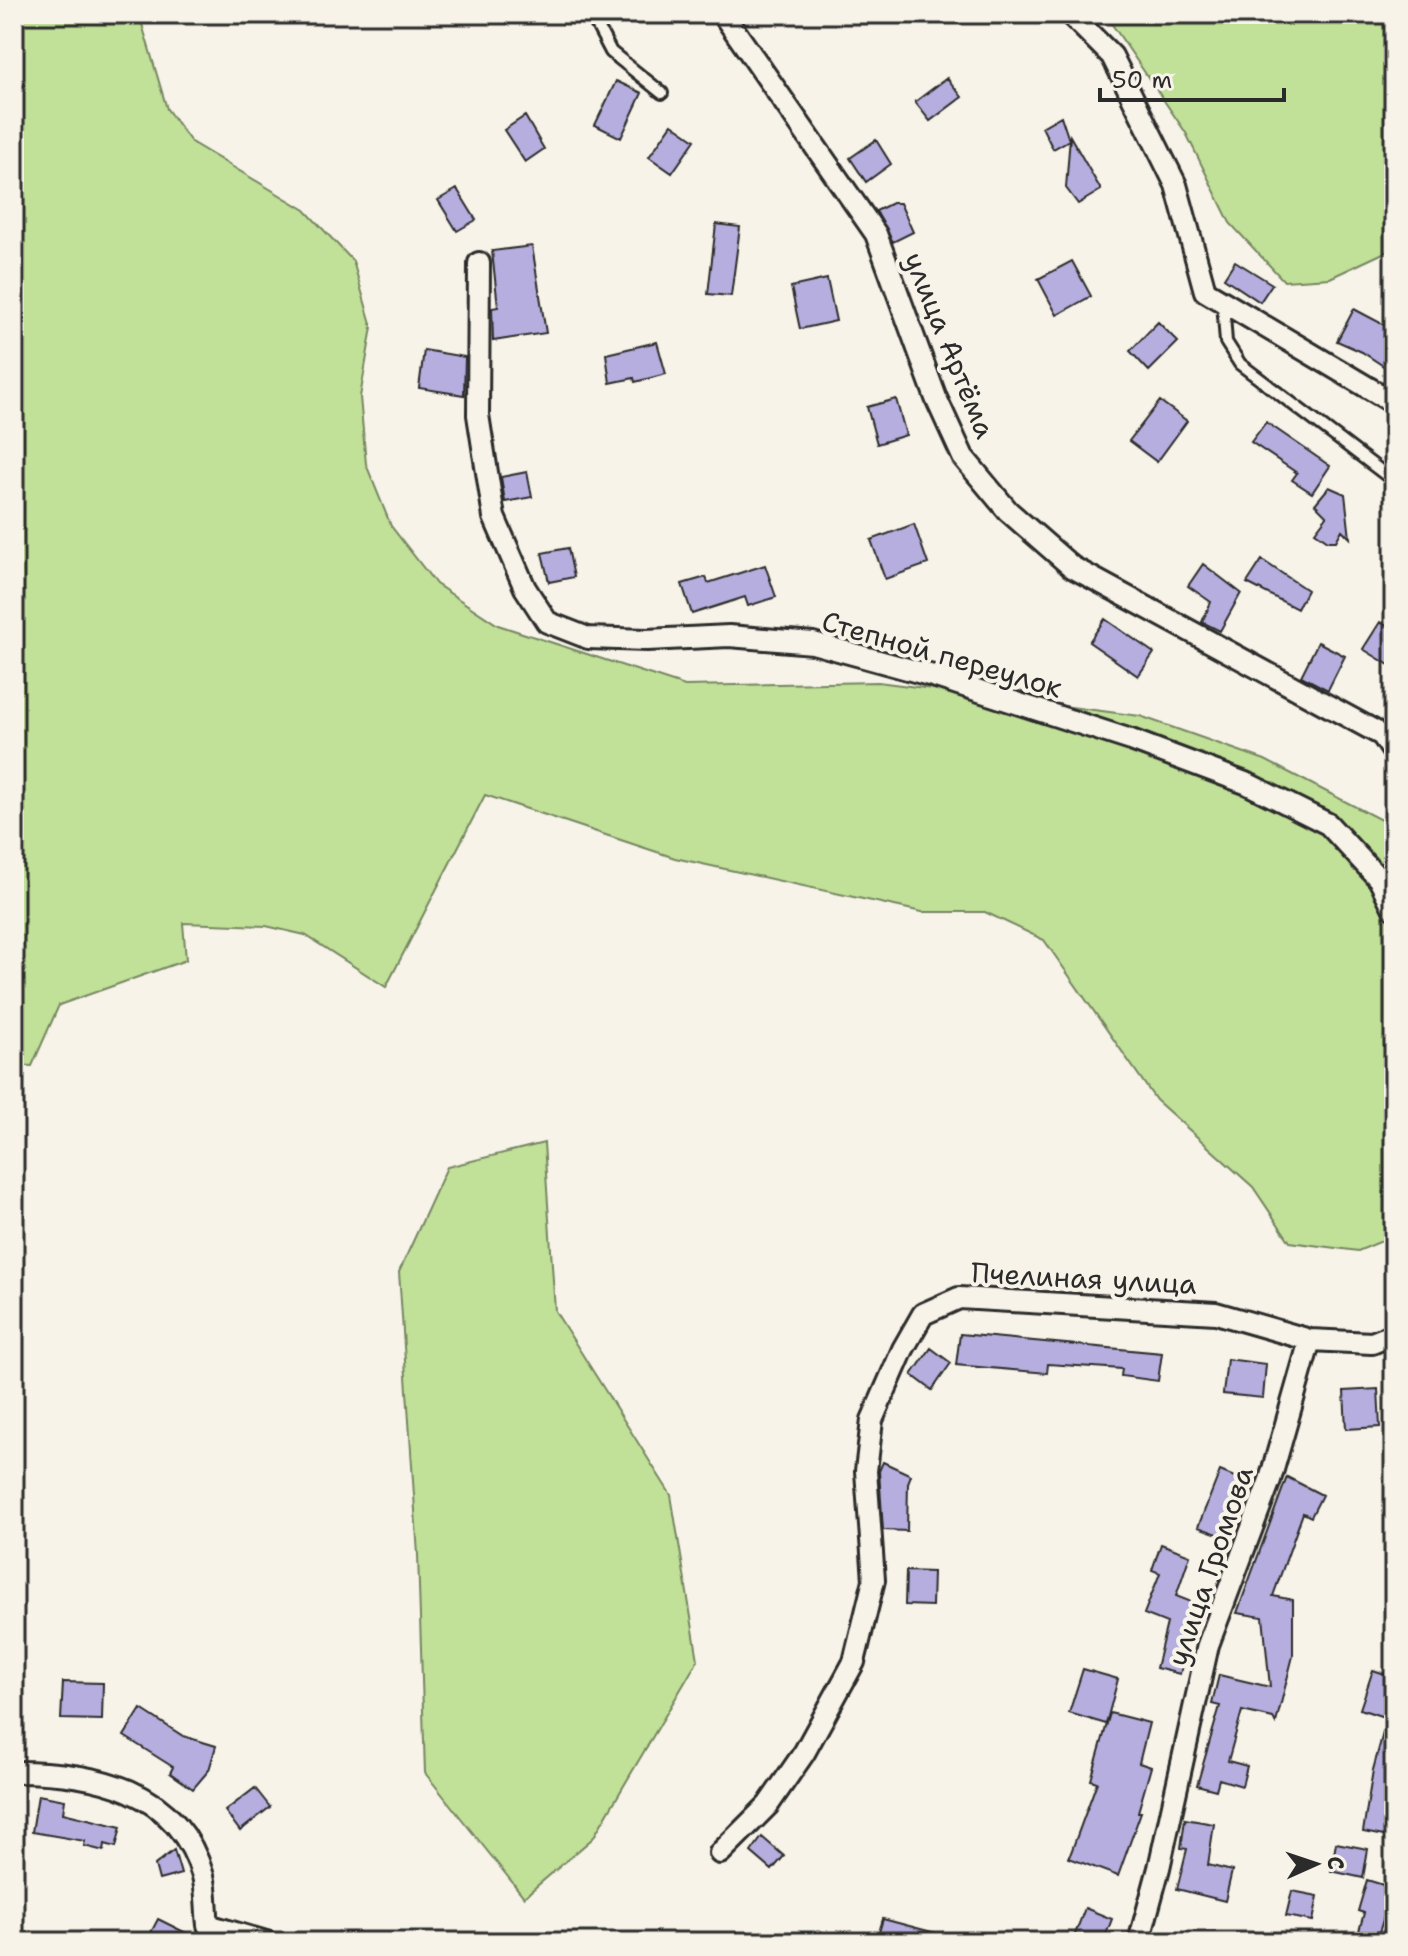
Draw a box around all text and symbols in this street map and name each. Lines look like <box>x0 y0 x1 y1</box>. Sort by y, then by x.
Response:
scale bar <box>1100 52 1284 102</box>
text: 50 m <box>1112 64 1172 96</box>
street label: улица Артёма <box>895 246 1005 444</box>
street label: Степной переулок <box>817 602 1067 707</box>
street label: Пчелиная улица <box>970 1253 1198 1303</box>
street label: улица Громова <box>1158 1461 1262 1671</box>
north arrow <box>1276 1824 1356 1904</box>
text: С <box>1321 1855 1350 1870</box>

